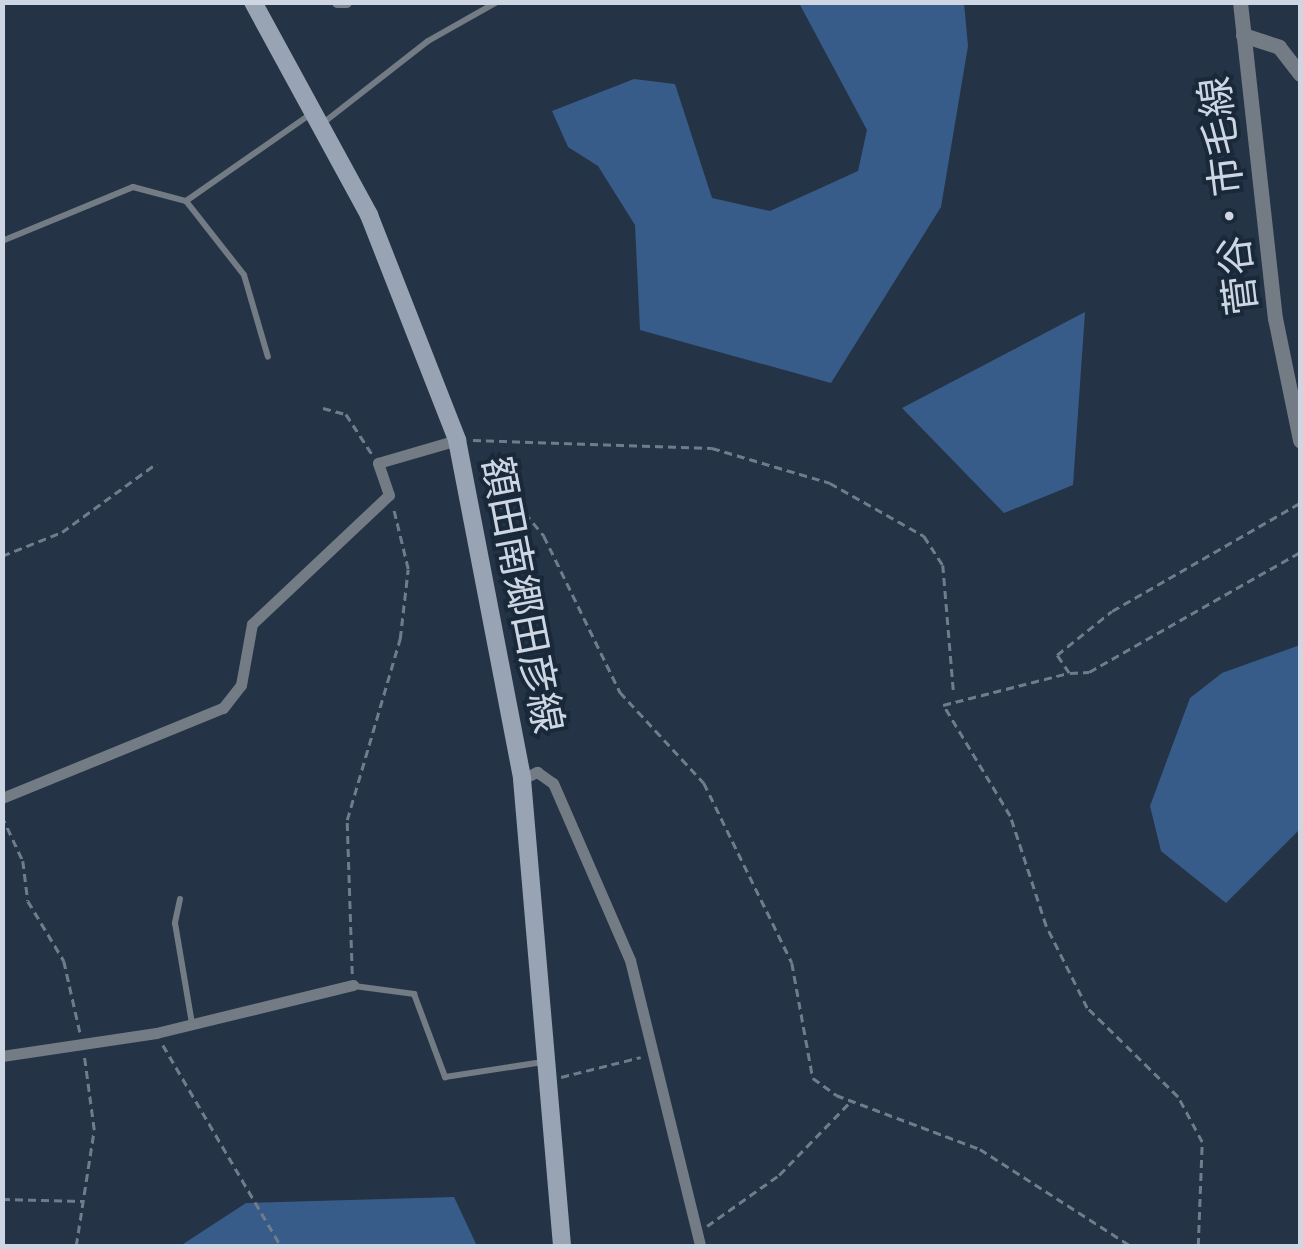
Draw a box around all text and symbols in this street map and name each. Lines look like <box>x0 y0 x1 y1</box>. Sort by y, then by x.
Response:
street label: 菅谷・市毛線 <box>1190 74 1266 318</box>
street label: 額田南郷田彦線 <box>473 453 573 737</box>

